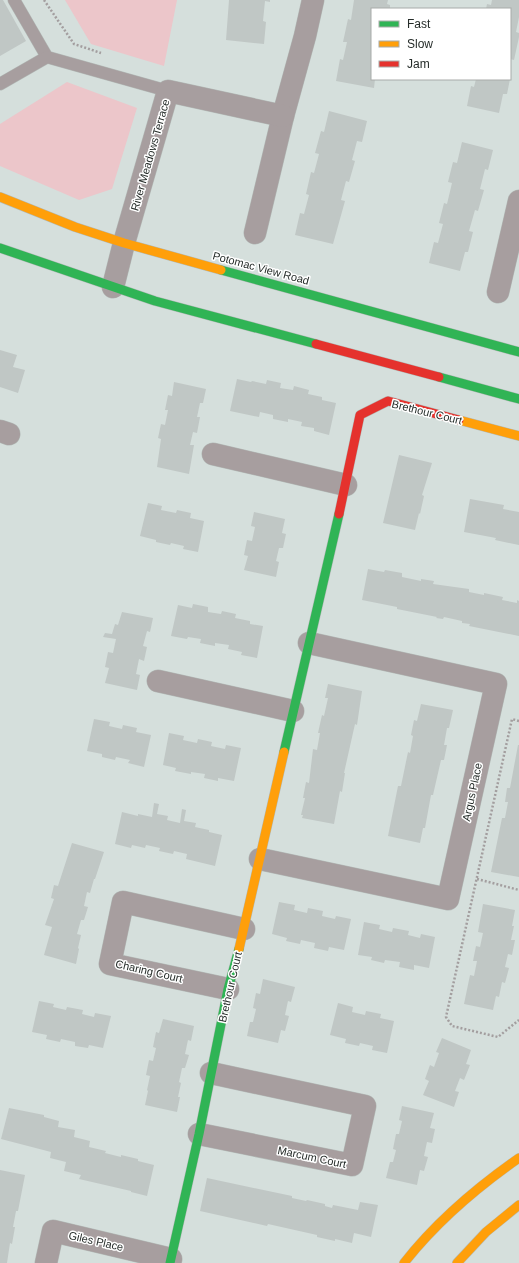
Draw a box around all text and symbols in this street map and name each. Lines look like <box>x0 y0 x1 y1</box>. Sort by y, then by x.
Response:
legend <box>371 8 511 80</box>
text: Fast <box>407 17 431 31</box>
text: Slow <box>407 37 433 51</box>
text: Jam <box>407 57 430 71</box>
street label: River Meadows Terrace <box>128 98 172 212</box>
street label: Potomac View Road <box>211 249 311 287</box>
street label: Brethour Court <box>391 397 463 427</box>
street label: Argus Place <box>460 762 484 822</box>
street label: Brethour Court <box>216 950 244 1024</box>
street label: Charing Court <box>114 957 184 985</box>
street label: Marcum Court <box>277 1144 347 1170</box>
street label: Giles Place <box>68 1229 124 1253</box>

